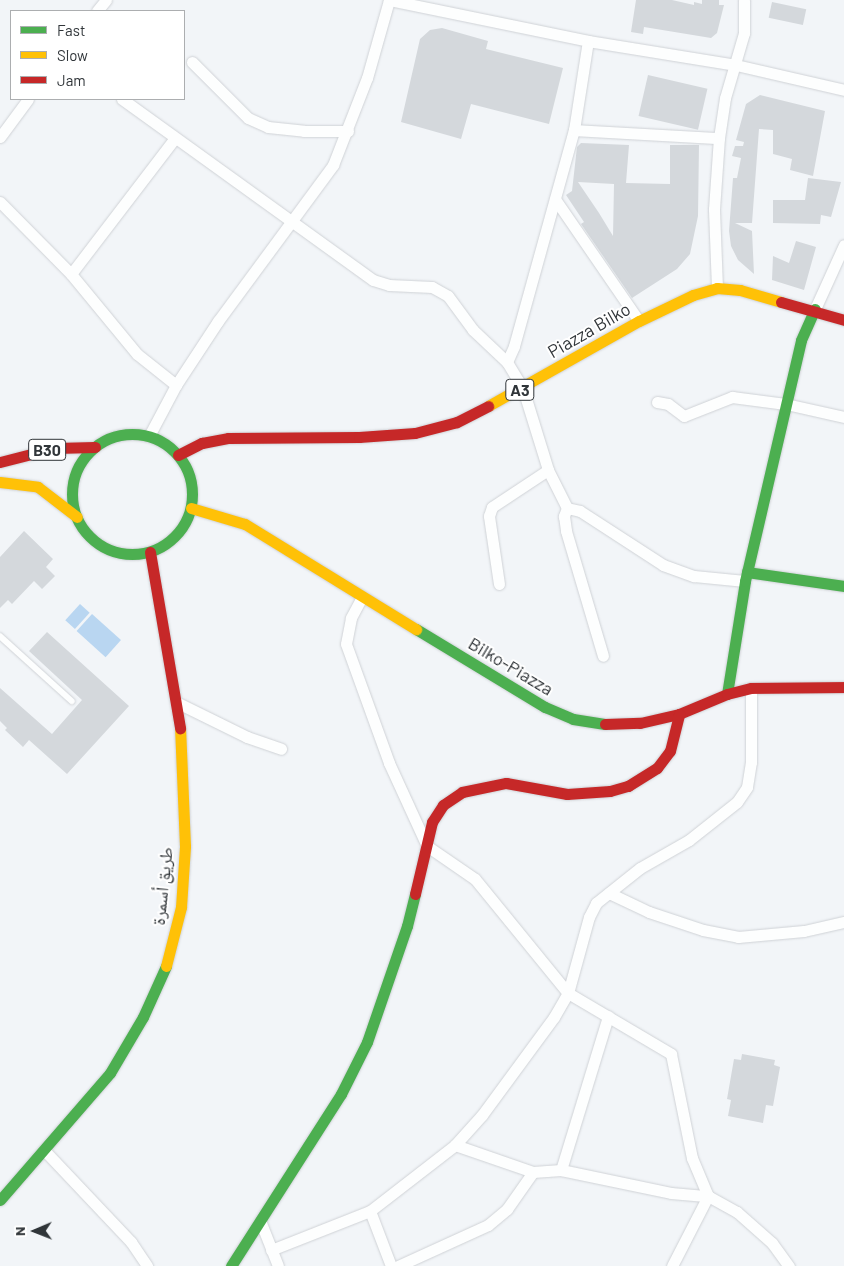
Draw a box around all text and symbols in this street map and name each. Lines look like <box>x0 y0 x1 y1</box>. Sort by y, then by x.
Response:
legend <box>10 10 185 100</box>
text: Fast <box>57 21 85 39</box>
text: Slow <box>57 46 88 64</box>
text: Jam <box>57 71 86 89</box>
street label: Piazza Bilko <box>544 298 634 362</box>
road number: A3 <box>505 376 535 404</box>
road number: B30 <box>27 436 67 464</box>
street label: Bilko-Piazza <box>465 632 557 700</box>
street label: طريق أسمرة <box>147 846 177 926</box>
north arrow <box>10 1206 60 1256</box>
text: N <box>11 1226 28 1236</box>

